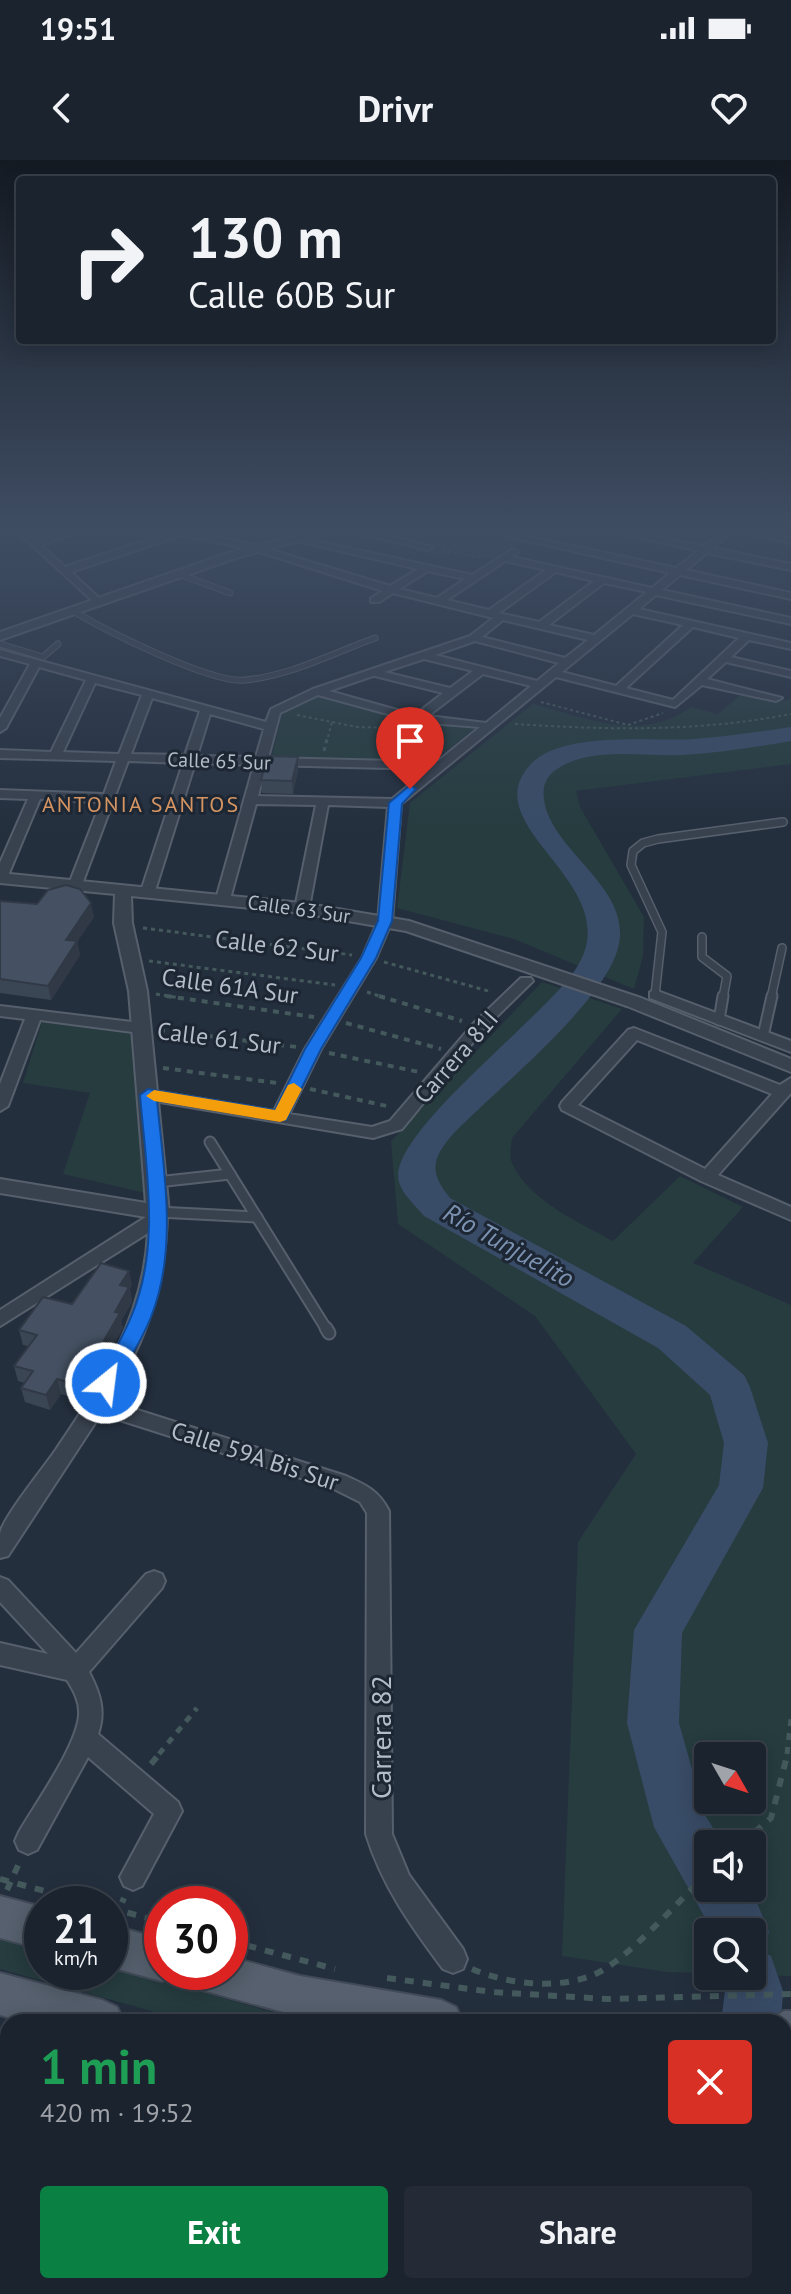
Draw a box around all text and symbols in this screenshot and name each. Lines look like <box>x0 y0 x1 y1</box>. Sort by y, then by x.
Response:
text: 19:51 <box>40 9 116 48</box>
text: Drivr <box>358 85 433 132</box>
icon: back <box>40 86 84 130</box>
icon: heart <box>707 86 751 130</box>
text: 130 m <box>188 201 343 273</box>
icon: right <box>56 208 160 312</box>
text: Calle 60B Sur <box>188 271 395 318</box>
pin <box>376 707 444 789</box>
icon: arrive <box>388 719 432 763</box>
street label: Calle 65 Sur <box>167 746 271 776</box>
district label: ANTONIA SANTOS <box>42 790 240 818</box>
street label: Calle 63 Sur <box>246 889 352 929</box>
street label: Calle 62 Sur <box>213 923 341 969</box>
street label: Calle 61A Sur <box>160 961 300 1011</box>
street label: Carrera 81I <box>407 1004 505 1110</box>
street label: Calle 61 Sur <box>155 1015 283 1061</box>
water label: Río Tunjuelito <box>438 1196 580 1295</box>
position arrow <box>64 1341 148 1425</box>
street label: Calle 59A Bis Sur <box>167 1414 343 1498</box>
street label: Carrera 82 <box>362 1675 399 1799</box>
north arrow <box>694 1742 766 1814</box>
map controls <box>694 1742 766 1990</box>
button: sound <box>694 1830 766 1902</box>
speed limit sign: 30 <box>144 1886 248 1990</box>
text: 21 <box>53 1902 99 1954</box>
button: search <box>694 1918 766 1990</box>
text: km/h <box>54 1945 98 1971</box>
text: 1 min <box>40 2035 157 2097</box>
button: close <box>668 2040 752 2124</box>
text: 420 m · 19:52 <box>40 2096 194 2129</box>
button: Exit <box>40 2186 388 2278</box>
button: Share <box>404 2186 752 2278</box>

